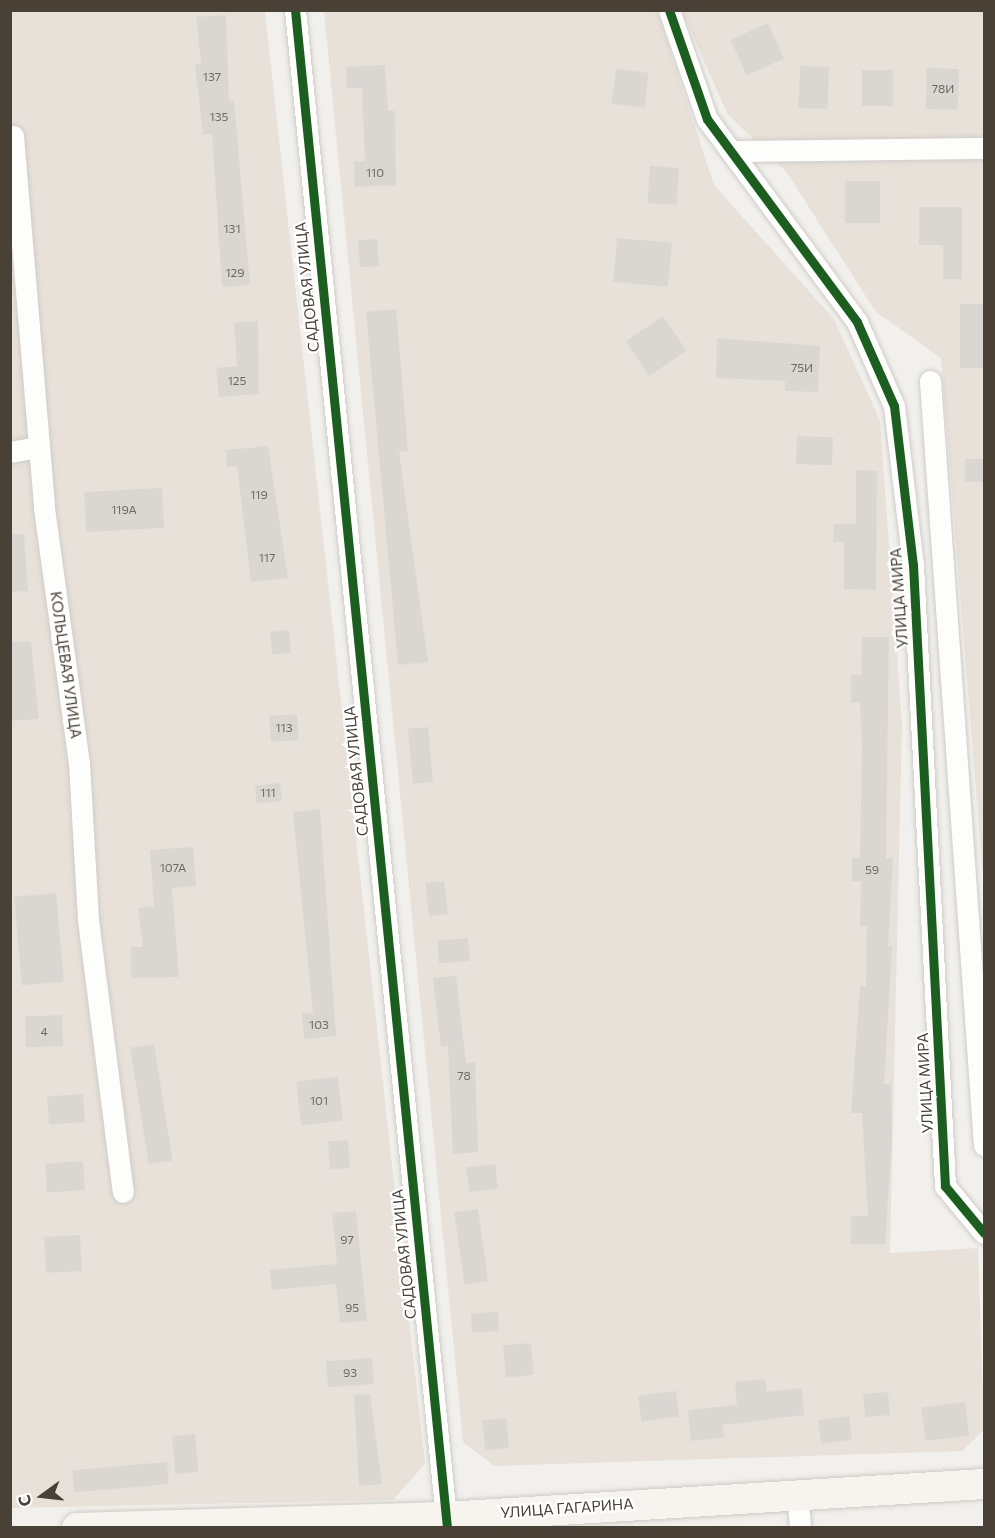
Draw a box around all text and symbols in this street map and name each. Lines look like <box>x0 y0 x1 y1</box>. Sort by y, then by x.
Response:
house number: 137 <box>203 70 221 84</box>
house number: 78И <box>932 82 954 96</box>
house number: 135 <box>210 110 228 124</box>
house number: 110 <box>366 166 384 180</box>
street label: САДОВАЯ УЛИЦА <box>291 221 323 353</box>
house number: 131 <box>223 222 241 236</box>
house number: 129 <box>225 266 245 280</box>
house number: 75И <box>791 361 813 375</box>
house number: 125 <box>228 374 246 388</box>
house number: 119 <box>250 488 268 502</box>
house number: 119А <box>111 503 137 517</box>
street label: УЛИЦА МИРА <box>887 547 911 649</box>
house number: 117 <box>259 551 275 565</box>
street label: КОЛЬЦЕВАЯ УЛИЦА <box>47 590 85 740</box>
street label: САДОВАЯ УЛИЦА <box>340 705 372 837</box>
house number: 113 <box>275 721 293 735</box>
house number: 111 <box>260 786 276 800</box>
house number: 107А <box>160 861 186 875</box>
house number: 59 <box>865 863 879 877</box>
house number: 103 <box>309 1018 329 1032</box>
house number: 4 <box>40 1025 48 1039</box>
street label: УЛИЦА МИРА <box>913 1032 937 1134</box>
house number: 78 <box>457 1069 471 1083</box>
house number: 101 <box>310 1094 328 1108</box>
street label: САДОВАЯ УЛИЦА <box>388 1188 420 1320</box>
house number: 97 <box>340 1233 354 1247</box>
house number: 95 <box>345 1301 359 1315</box>
house number: 93 <box>343 1366 357 1380</box>
north arrow <box>12 1466 72 1526</box>
text: С <box>14 1493 35 1509</box>
street label: УЛИЦА ГАГАРИНА <box>500 1494 634 1522</box>

